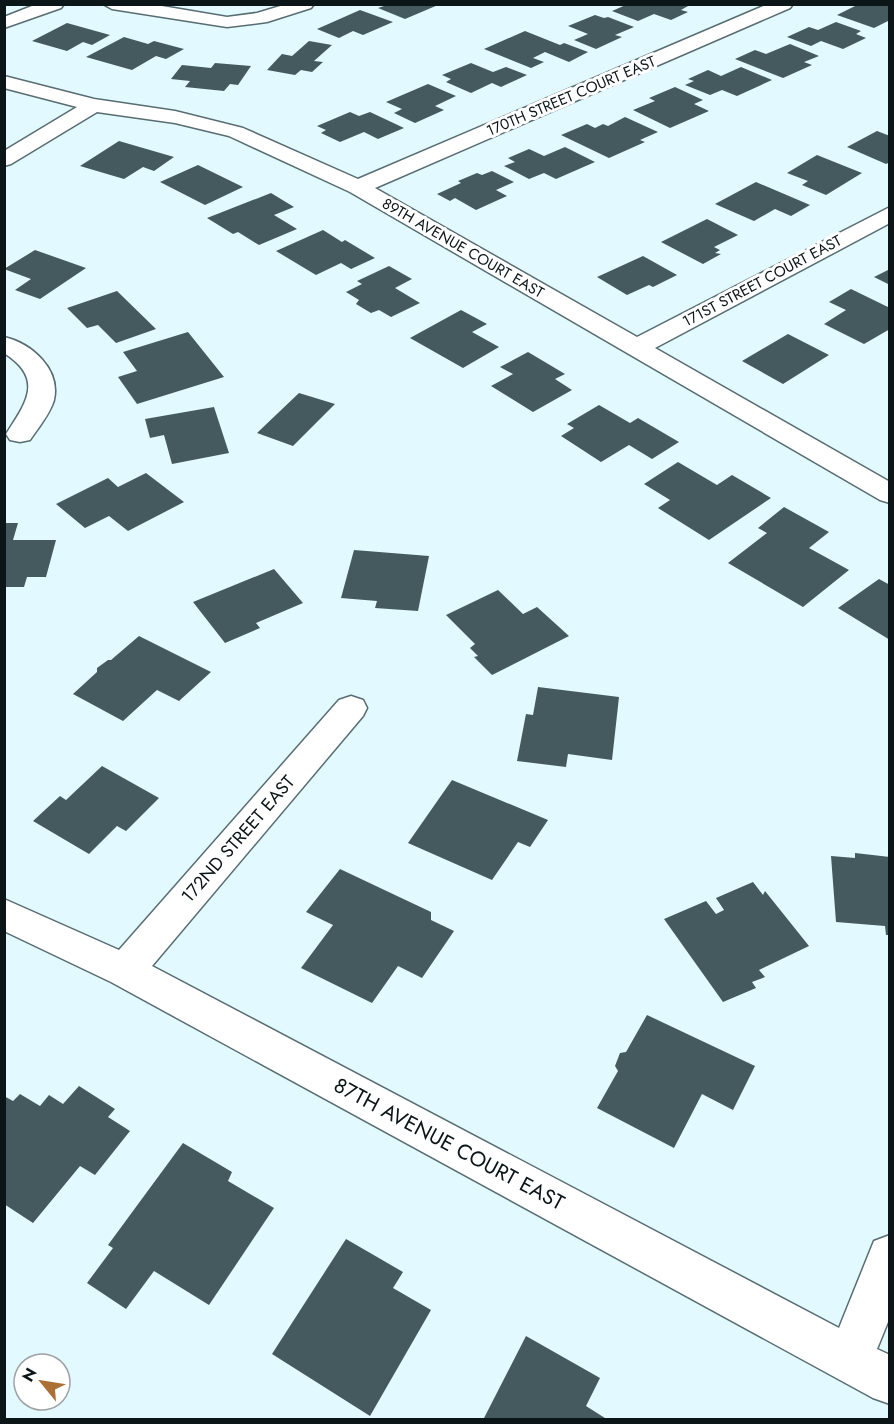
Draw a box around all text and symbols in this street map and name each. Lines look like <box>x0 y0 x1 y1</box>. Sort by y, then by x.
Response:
street label: 170TH STREET COURT EAST <box>483 50 659 142</box>
street label: 89TH AVENUE COURT EAST <box>378 193 548 303</box>
street label: 171ST STREET COURT EAST <box>679 230 845 332</box>
street label: 172ND STREET EAST <box>175 769 301 908</box>
street label: 87TH AVENUE COURT EAST <box>328 1070 570 1218</box>
north arrow <box>12 1352 72 1412</box>
text: N <box>16 1363 43 1386</box>

